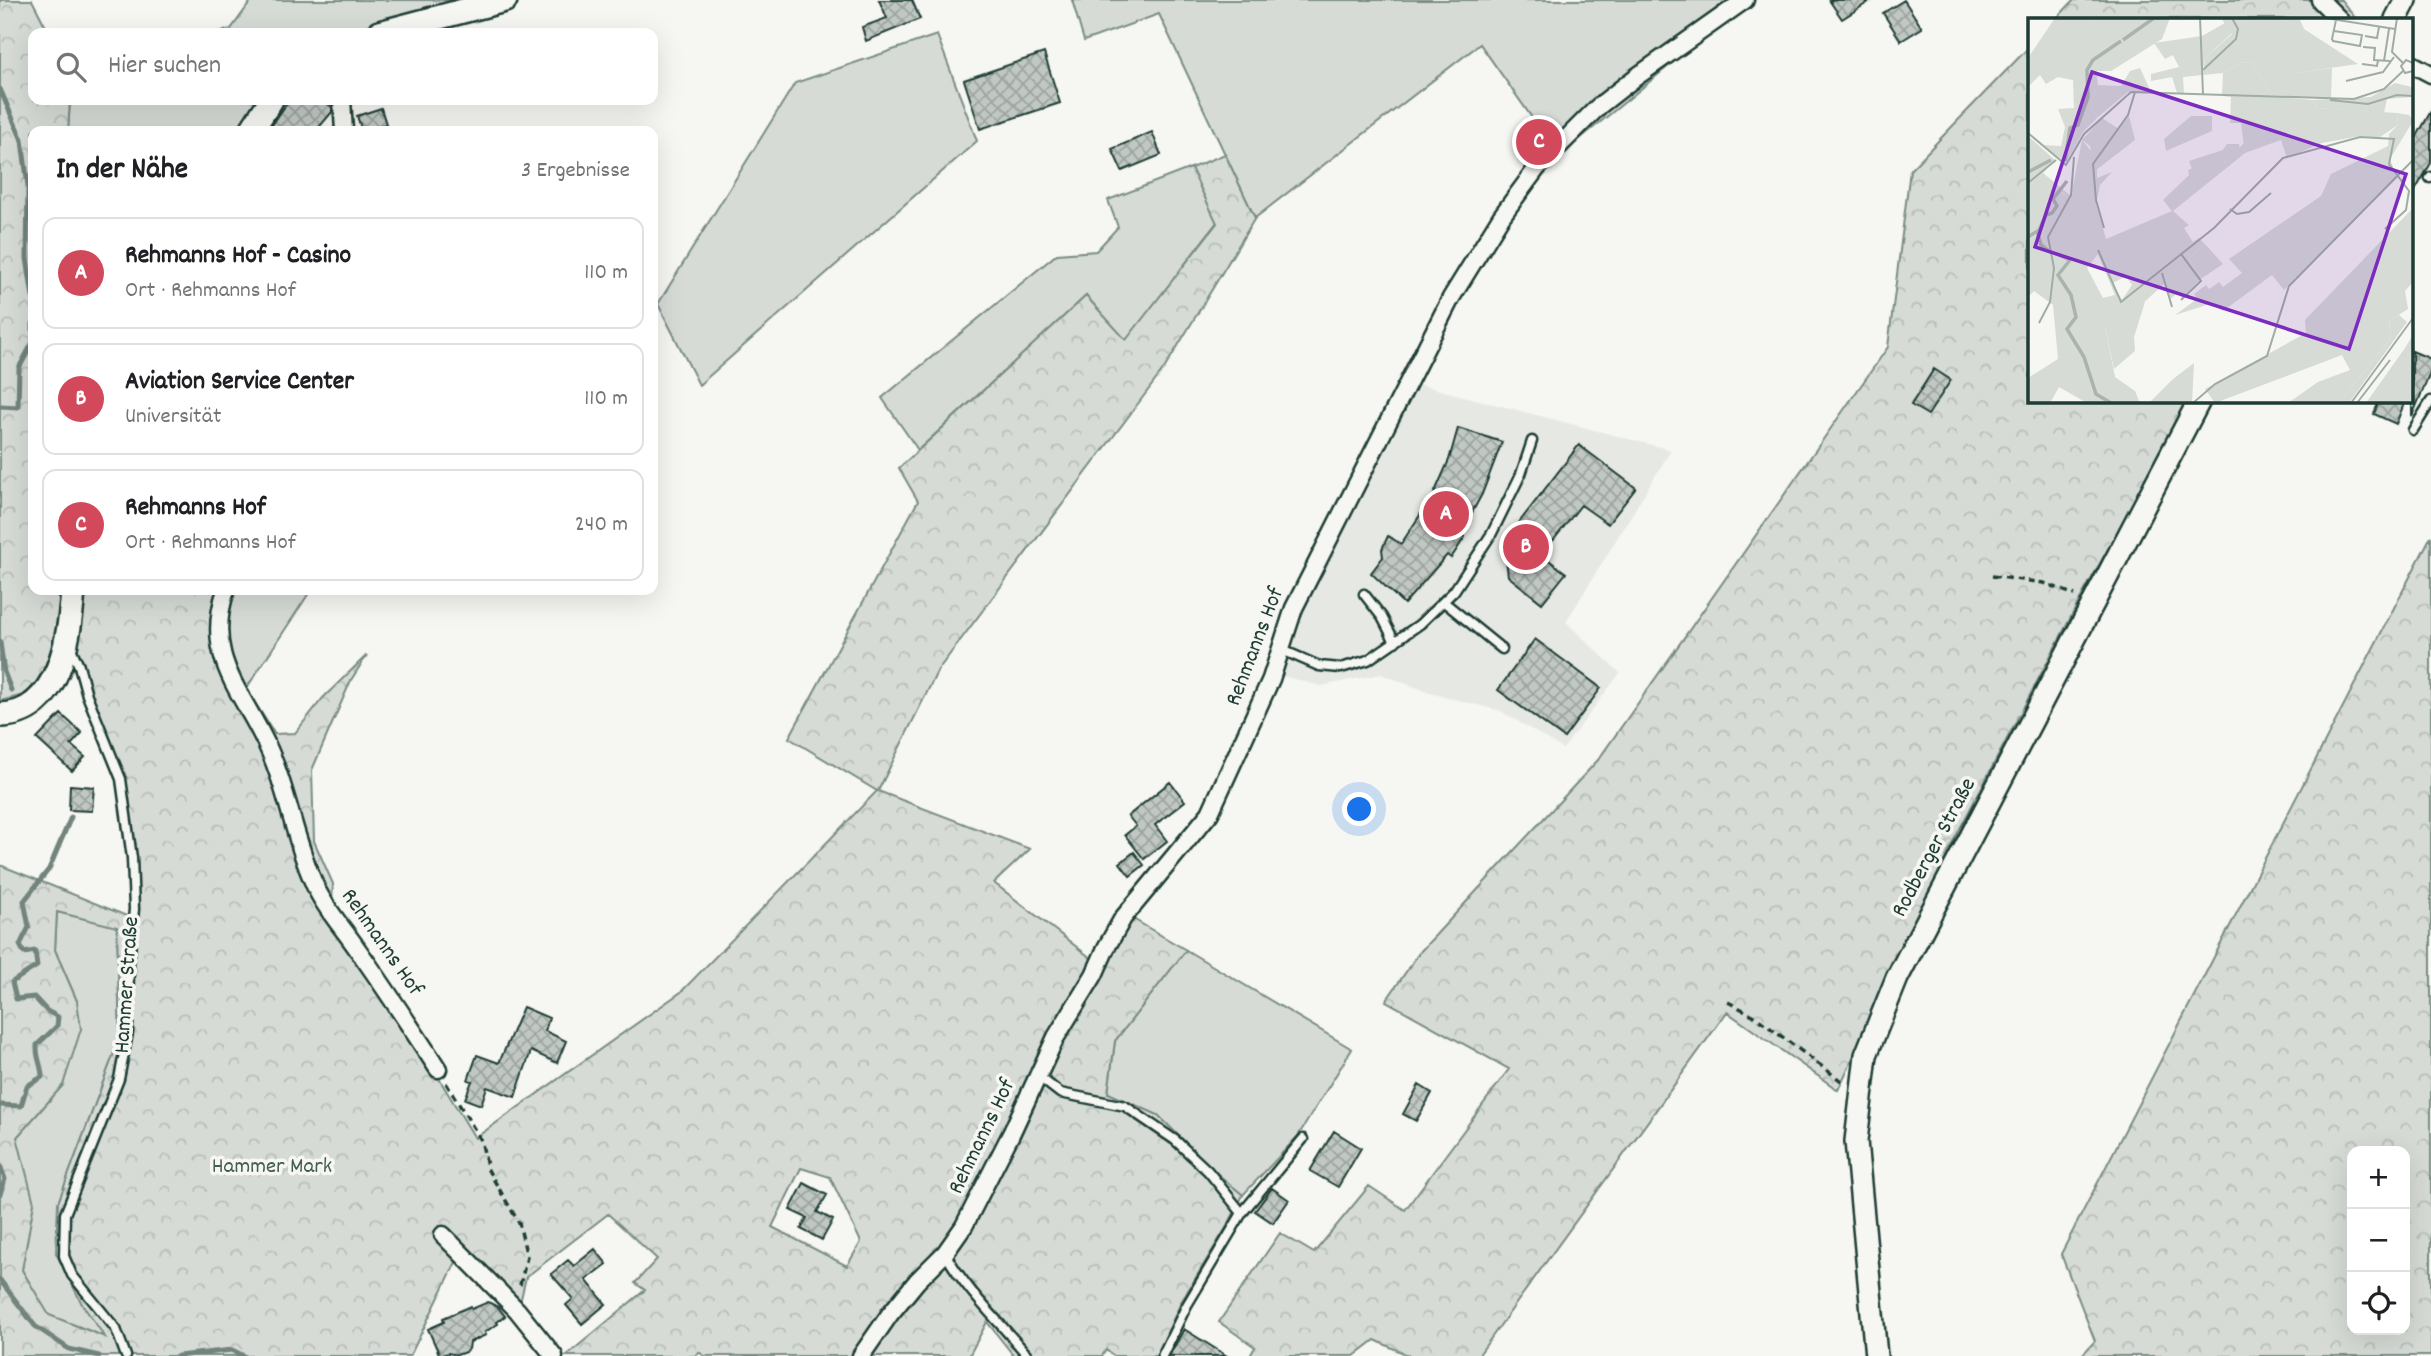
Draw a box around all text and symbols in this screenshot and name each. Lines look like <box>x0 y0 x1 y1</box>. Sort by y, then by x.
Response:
inset map <box>2028 18 2414 402</box>
search box <box>28 28 658 105</box>
icon: search <box>52 48 90 86</box>
text: Hier suchen <box>108 48 221 85</box>
pin: C <box>1516 116 1562 168</box>
text: In der Nähe <box>56 150 188 193</box>
text: 3 Ergebnisse <box>521 155 630 188</box>
text: Rehmanns Hof - Casino <box>125 238 351 275</box>
text: A <box>75 257 87 290</box>
text: 110 m <box>584 257 628 290</box>
text: Ort · Rehmanns Hof <box>125 275 296 308</box>
text: Aviation Service Center <box>125 364 354 401</box>
text: B <box>76 383 86 416</box>
text: 110 m <box>584 383 628 416</box>
text: Universität <box>125 401 222 434</box>
pin: A <box>1423 488 1469 540</box>
text: Rehmanns Hof <box>125 490 266 527</box>
text: C <box>75 509 87 542</box>
text: 240 m <box>575 509 628 542</box>
pin: B <box>1503 521 1549 573</box>
text: Ort · Rehmanns Hof <box>125 527 296 560</box>
street label: Rehmanns Hof <box>1218 582 1294 711</box>
street label: Rodberger Straße <box>1884 772 1986 924</box>
your location <box>1342 792 1376 826</box>
street label: Rehmanns Hof <box>332 882 431 1004</box>
street label: Hammer Straße <box>107 915 149 1055</box>
street label: Rehmanns Hof <box>941 1073 1026 1200</box>
map controls <box>2347 1146 2410 1335</box>
button: + <box>2347 1146 2410 1209</box>
park label: Hammer Mark <box>212 1151 332 1184</box>
button: − <box>2347 1209 2410 1272</box>
button: locate <box>2347 1272 2410 1335</box>

